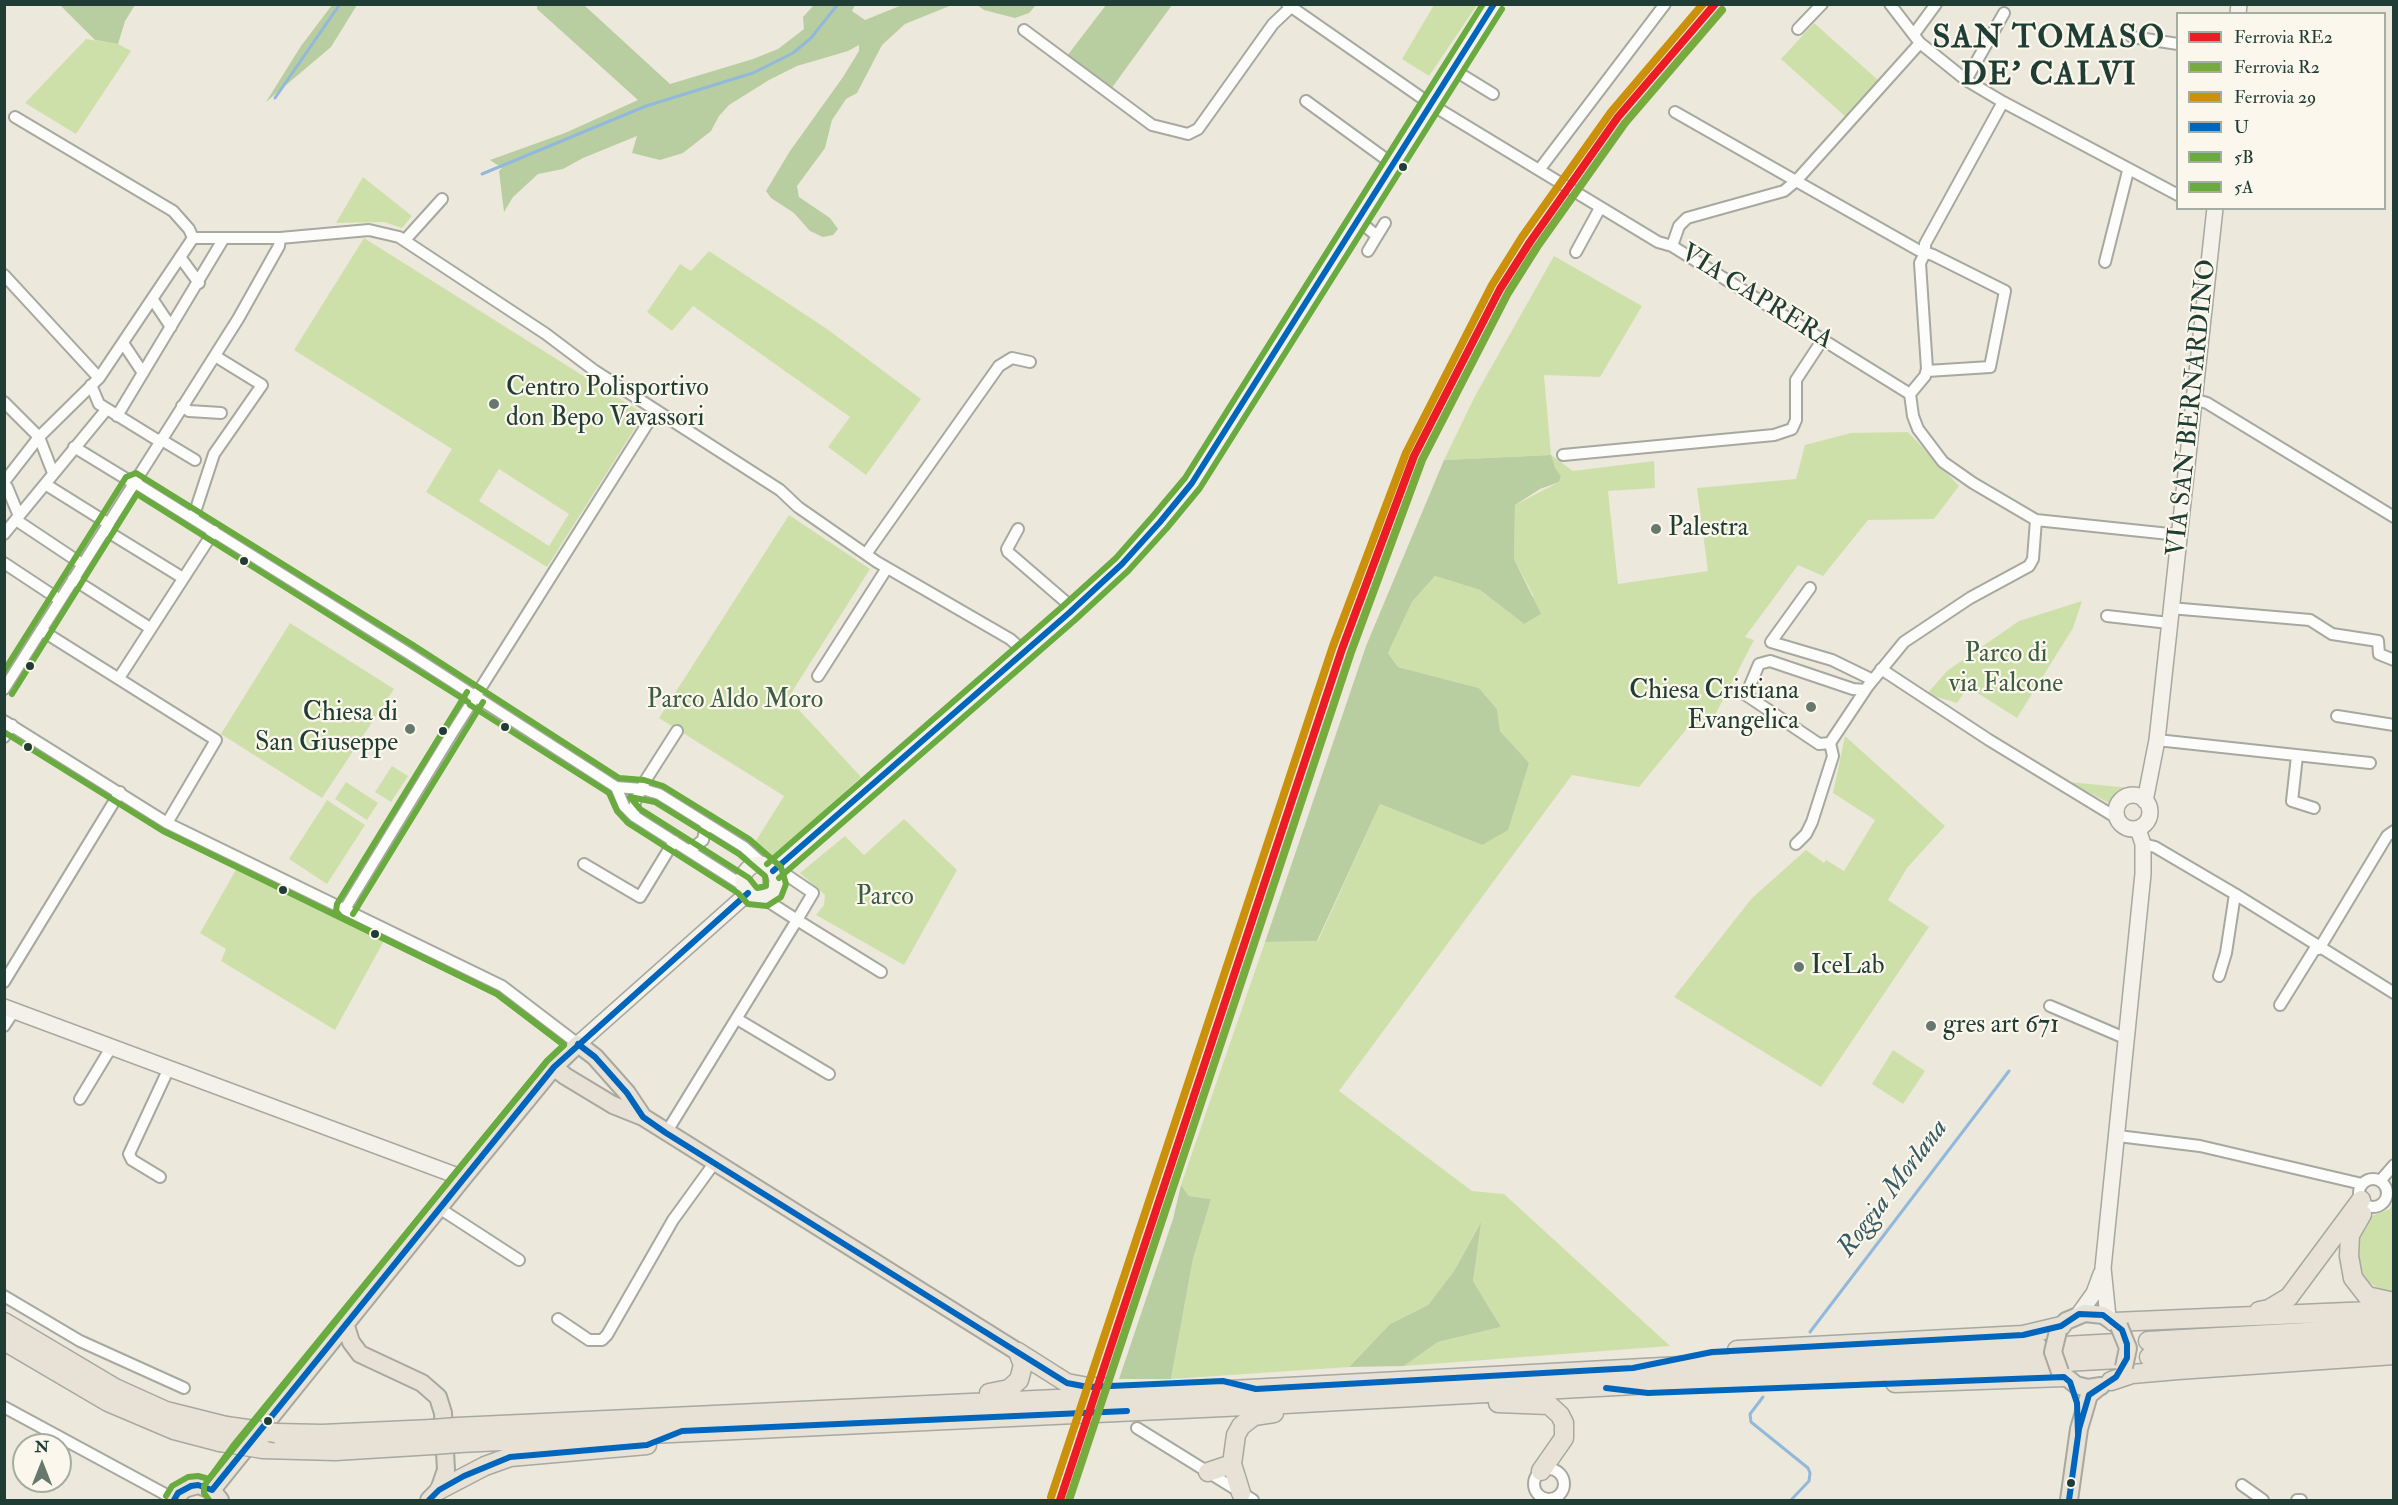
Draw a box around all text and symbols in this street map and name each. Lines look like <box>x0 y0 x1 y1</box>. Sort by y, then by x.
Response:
legend <box>2176 12 2386 210</box>
district label: SAN TOMASO DE' CALVI <box>1932 21 2166 96</box>
text: Ferrovia RE2 <box>2234 26 2333 49</box>
text: Ferrovia R2 <box>2234 56 2320 79</box>
text: Ferrovia 29 <box>2234 86 2316 109</box>
text: U <box>2234 116 2249 139</box>
text: 5B <box>2234 146 2254 169</box>
unlabelled marker <box>1397 161 1409 173</box>
text: 5A <box>2234 176 2253 199</box>
street label: VIA CAPRERA <box>1674 239 1838 357</box>
street label: VIA SAN BERNARDINO <box>2162 258 2224 558</box>
place label: Centro Polisportivo don Bepo Vavassori <box>506 373 709 434</box>
marker: Centro Polisportivo don Bepo Vavassori <box>487 397 501 411</box>
place label: Palestra <box>1668 513 1748 545</box>
marker: Palestra <box>1649 522 1663 536</box>
unlabelled marker <box>238 555 250 567</box>
park label: Parco di via Falcone <box>1949 639 2063 700</box>
unlabelled marker <box>24 660 36 672</box>
place label: Chiesa Cristiana Evangelica <box>1629 676 1799 738</box>
park label: Parco Aldo Moro <box>647 685 823 717</box>
place label: Chiesa di San Giuseppe <box>255 698 398 760</box>
marker: Chiesa Cristiana Evangelica <box>1804 700 1818 714</box>
unlabelled marker <box>499 721 511 733</box>
marker: Chiesa di San Giuseppe <box>403 722 417 736</box>
unlabelled marker <box>437 725 449 737</box>
unlabelled marker <box>22 741 34 753</box>
park label: Parco <box>856 882 914 914</box>
unlabelled marker <box>277 884 289 896</box>
unlabelled marker <box>369 928 381 940</box>
place label: IceLab <box>1811 951 1885 983</box>
marker: IceLab <box>1792 960 1806 974</box>
place label: gres art 671 <box>1943 1010 2059 1042</box>
marker: gres art 671 <box>1924 1019 1938 1033</box>
water label: Roggia Morlana <box>1832 1114 1956 1264</box>
unlabelled marker <box>262 1415 274 1427</box>
north arrow <box>12 1433 72 1493</box>
text: N <box>35 1437 49 1457</box>
unlabelled marker <box>2065 1477 2077 1489</box>

